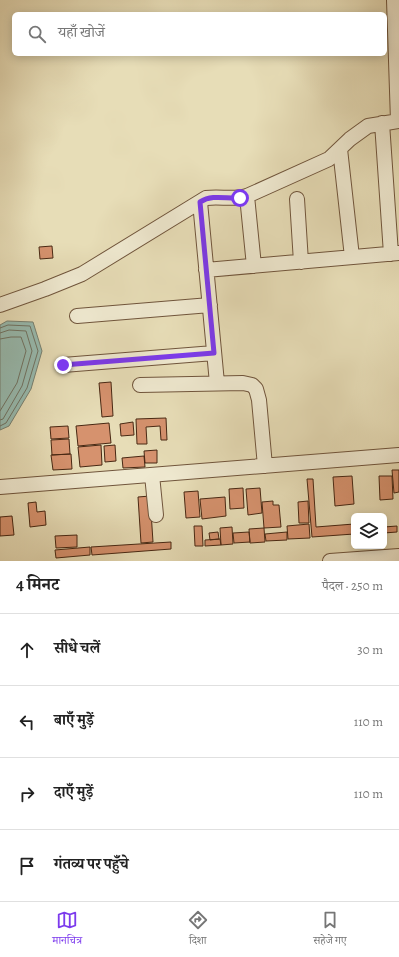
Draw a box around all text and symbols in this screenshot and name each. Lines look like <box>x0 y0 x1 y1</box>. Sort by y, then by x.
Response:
search box <box>12 12 387 56</box>
text: यहाँ खोजें <box>58 22 105 42</box>
icon: search <box>26 23 48 45</box>
route start <box>231 189 249 207</box>
route end <box>54 356 72 374</box>
map controls <box>351 513 387 549</box>
button: layers <box>351 513 387 549</box>
text: 4 मिनट <box>16 573 59 596</box>
text: पैदल · 250 m <box>322 577 383 594</box>
text: सीधे चलें <box>54 638 100 658</box>
icon: ahead <box>16 639 38 661</box>
text: 30 m <box>357 641 383 658</box>
text: बाएँ मुड़ें <box>54 710 94 730</box>
icon: left <box>16 711 38 733</box>
text: 110 m <box>354 713 383 730</box>
text: दाएँ मुड़ें <box>54 782 93 802</box>
icon: right <box>16 783 38 805</box>
text: 110 m <box>354 785 383 802</box>
text: गंतव्य पर पहुँचे <box>54 854 129 874</box>
icon: arrive <box>16 855 38 877</box>
tab: मानचित्र <box>52 909 82 951</box>
tab: दिशा <box>187 909 209 951</box>
tab: सहेजे गए <box>313 909 347 951</box>

